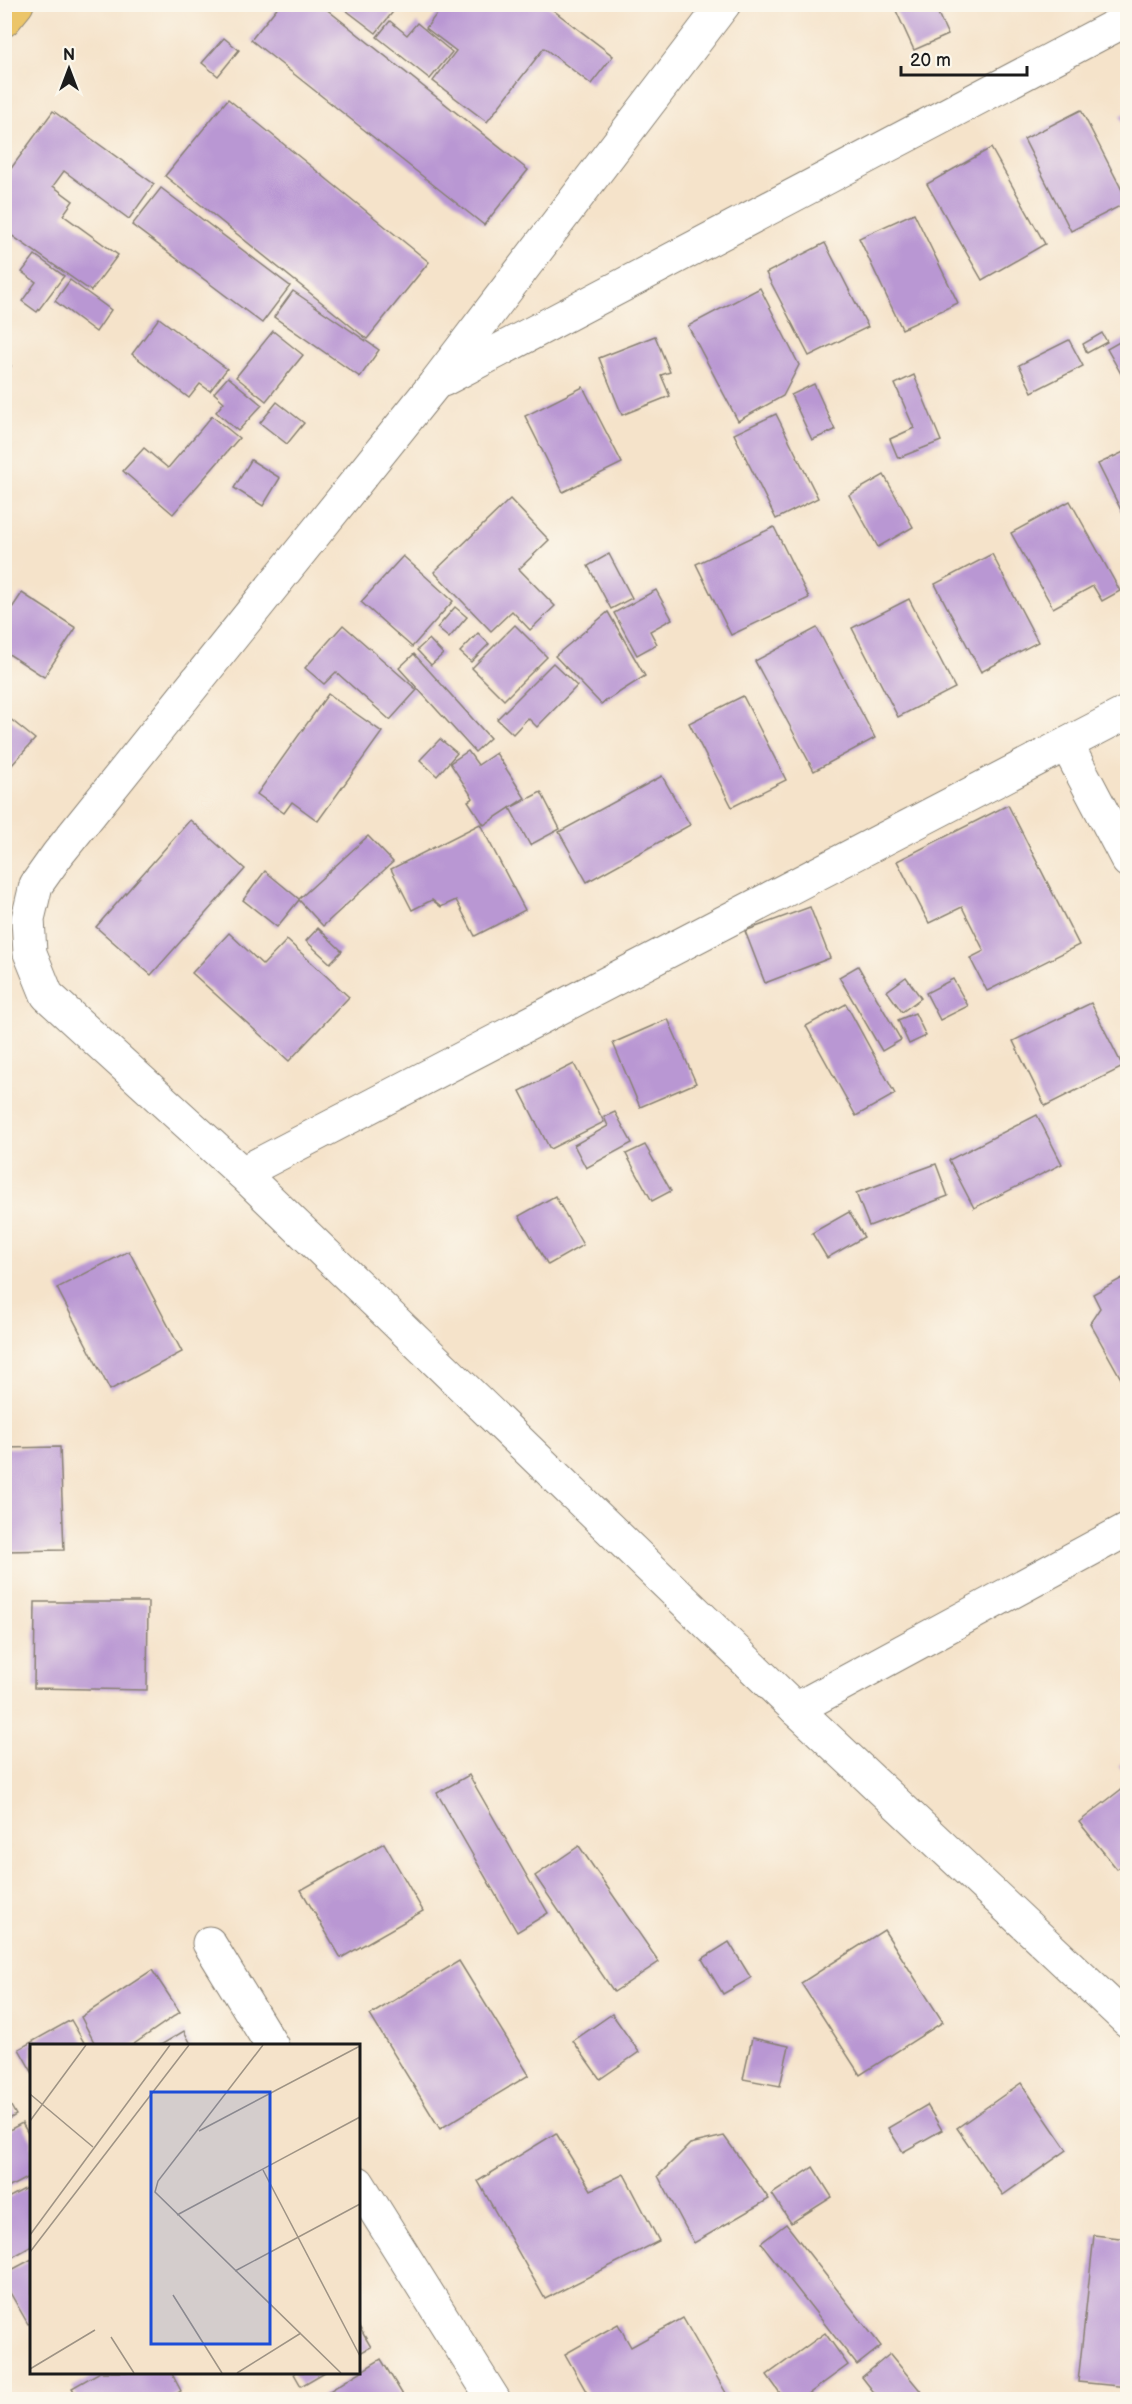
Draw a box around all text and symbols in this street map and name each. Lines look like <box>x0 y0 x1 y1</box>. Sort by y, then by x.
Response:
north arrow <box>39 39 99 99</box>
scale bar <box>901 39 1027 77</box>
text: N <box>63 46 75 65</box>
text: 20 m <box>910 50 951 71</box>
inset map <box>30 2044 360 2374</box>

